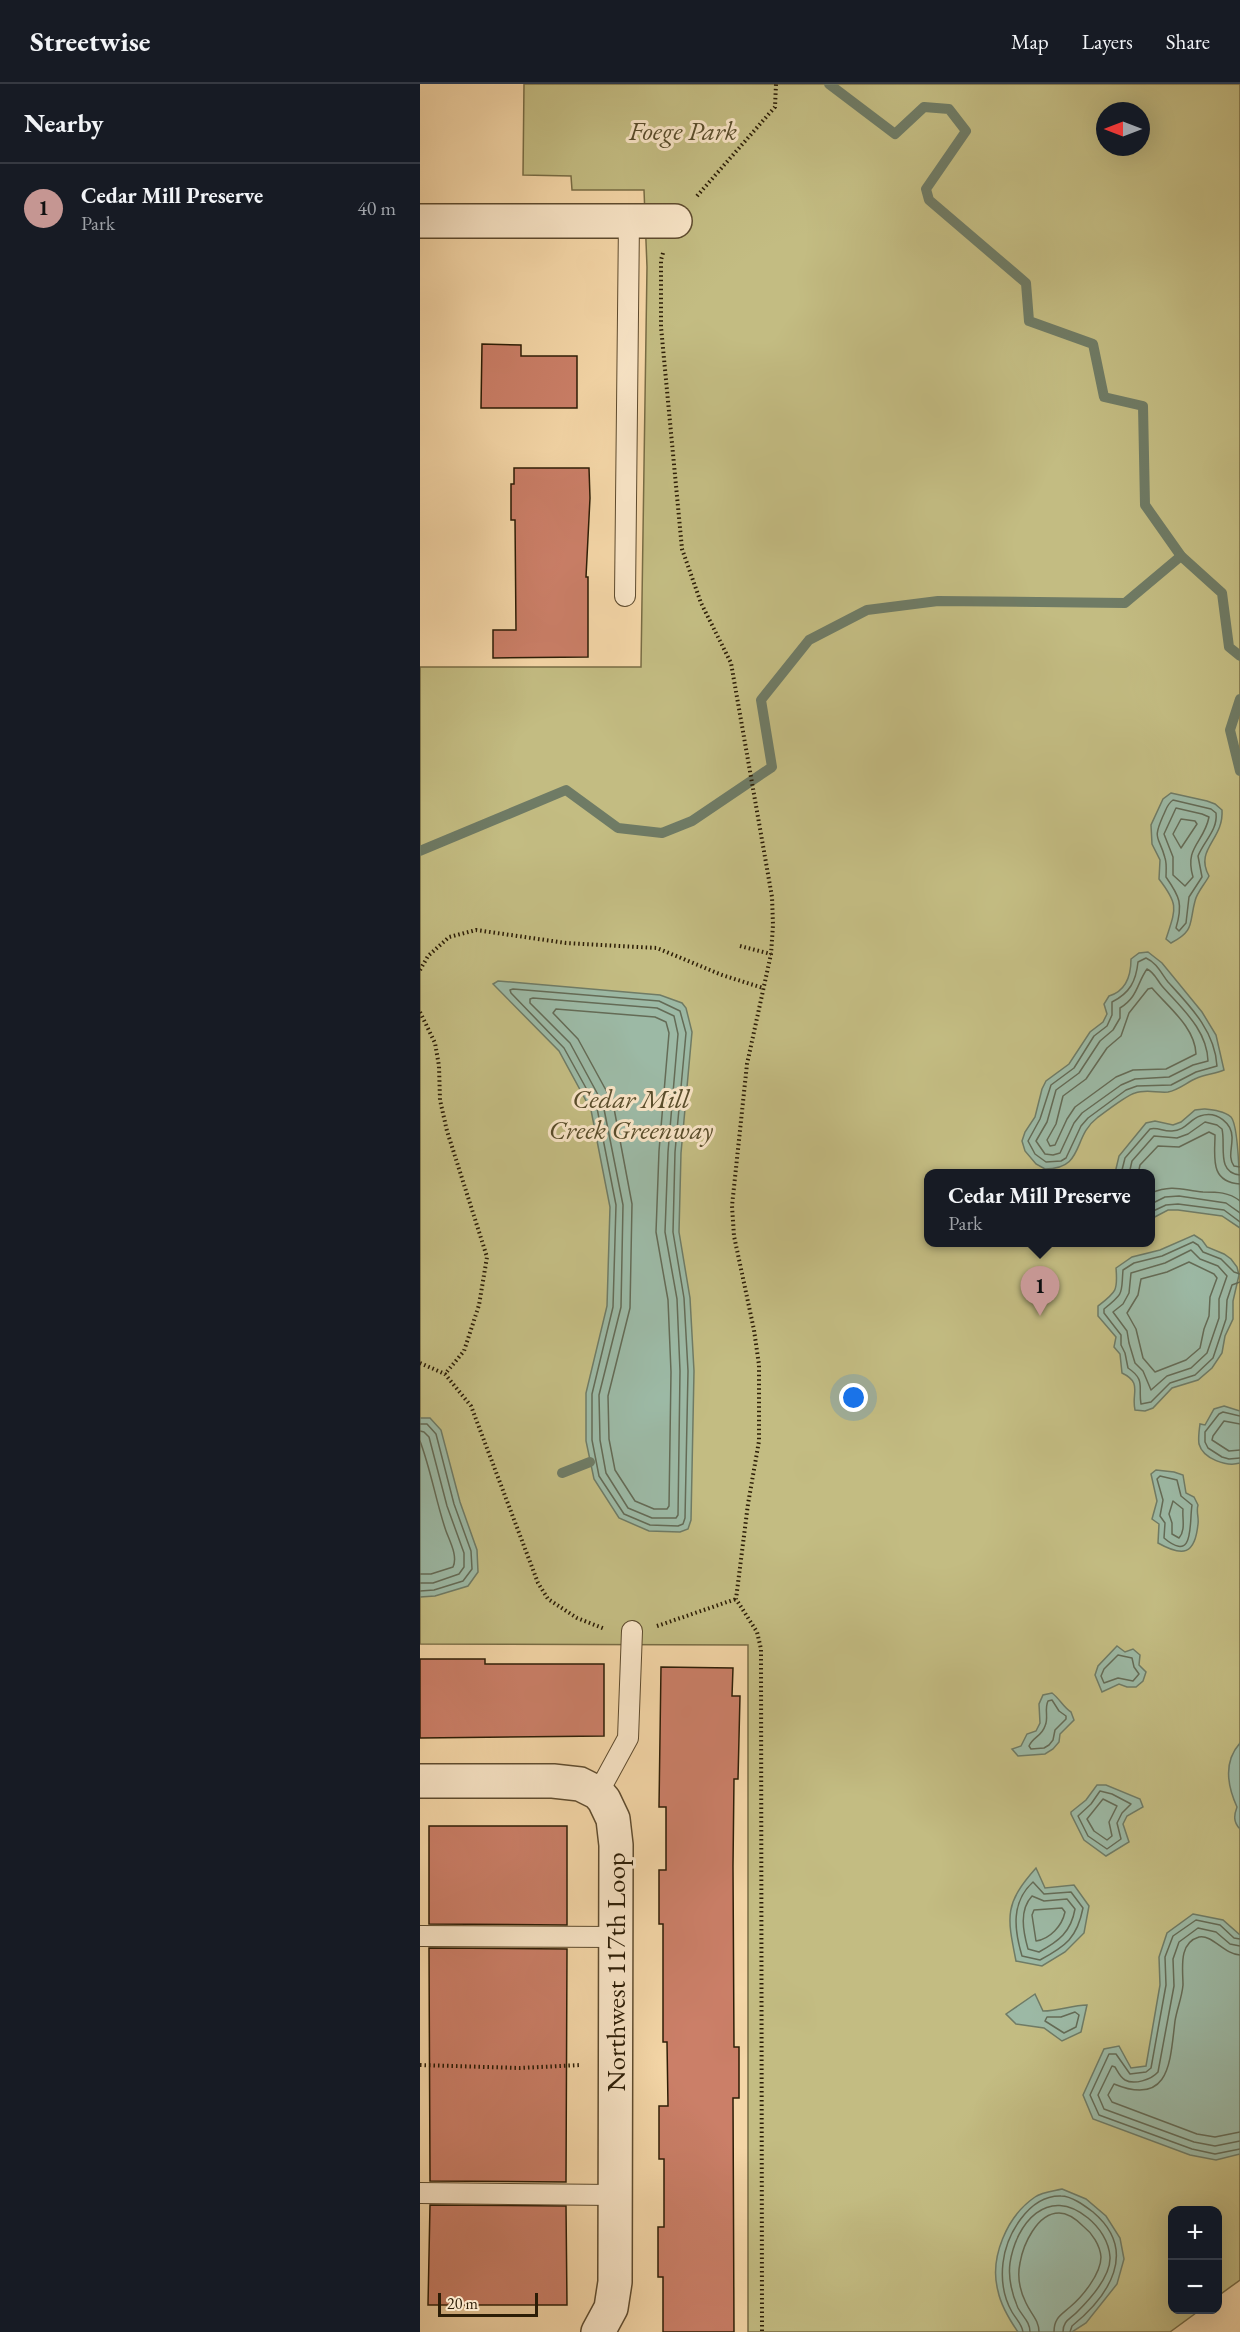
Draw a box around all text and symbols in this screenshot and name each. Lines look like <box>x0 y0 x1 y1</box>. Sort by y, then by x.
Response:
text: Streetwise <box>30 23 150 59</box>
text: Map <box>1011 28 1049 55</box>
text: Layers <box>1082 28 1133 55</box>
text: Share <box>1166 28 1210 55</box>
north arrow <box>1096 102 1150 156</box>
text: Nearby <box>24 106 104 140</box>
park label: Foege Park <box>628 113 737 148</box>
text: Cedar Mill Preserve <box>81 181 263 210</box>
text: 1 <box>38 195 49 221</box>
text: 40 m <box>357 195 396 221</box>
text: Park <box>81 210 115 236</box>
park label: Cedar Mill Creek Greenway <box>549 1081 713 1147</box>
popup <box>924 1169 1155 1247</box>
text: Cedar Mill Preserve <box>948 1181 1131 1210</box>
text: Park <box>948 1210 982 1236</box>
pin: 1 <box>1020 1266 1060 1316</box>
your location <box>839 1383 868 1412</box>
street label: Northwest 117th Loop <box>598 1852 633 2092</box>
map controls <box>1168 2206 1222 2314</box>
button: + <box>1168 2206 1222 2260</box>
button: − <box>1168 2260 1222 2314</box>
scale bar <box>438 2290 538 2318</box>
text: 20 m <box>447 2293 478 2314</box>

